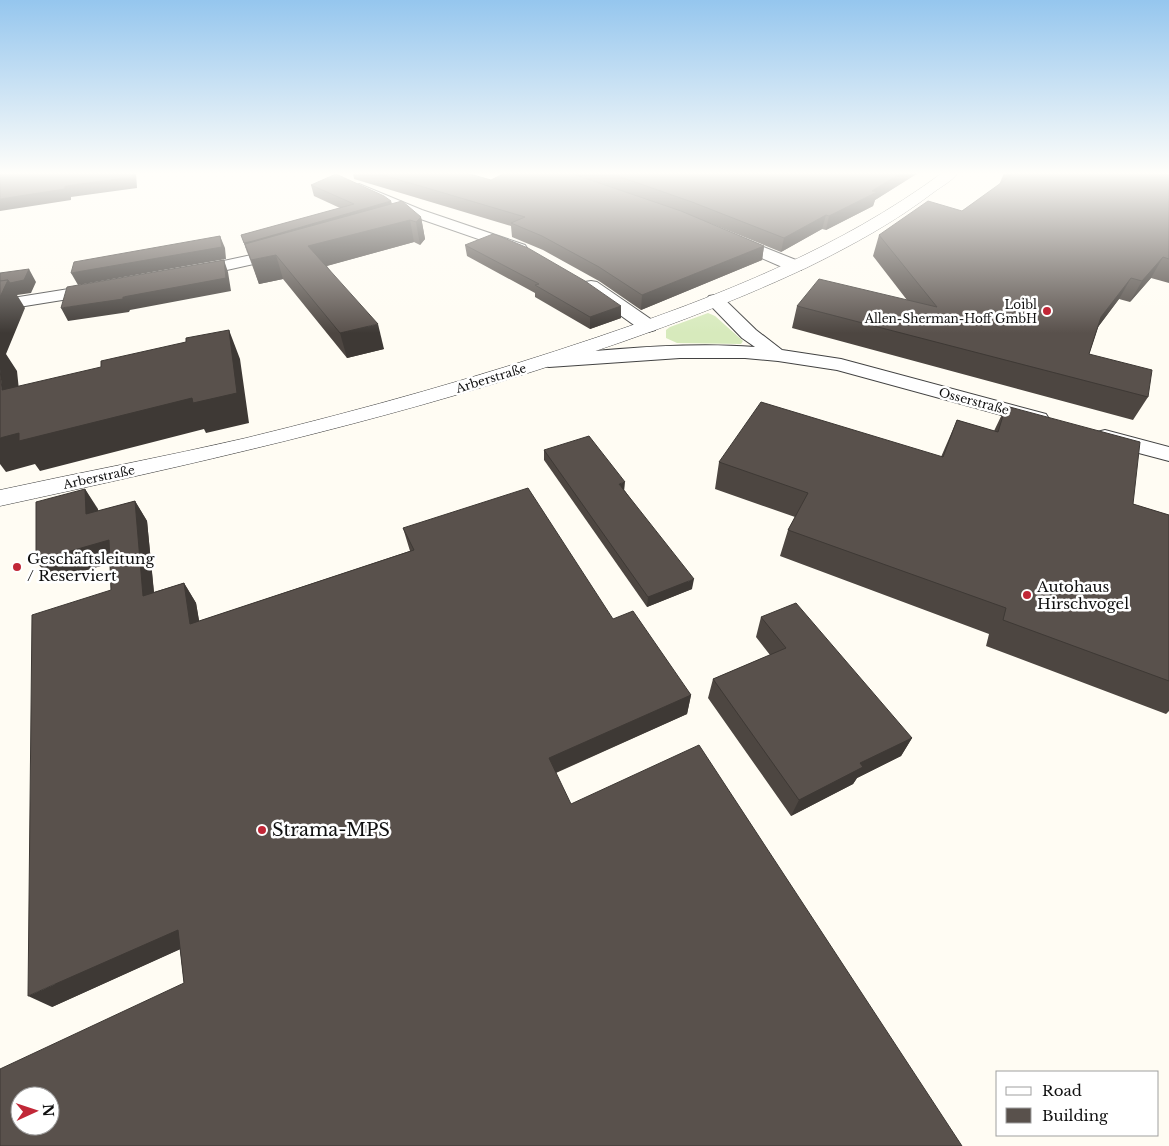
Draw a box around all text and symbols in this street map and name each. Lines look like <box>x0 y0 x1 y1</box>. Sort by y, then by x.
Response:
place label: Loibl Allen-Sherman-Hoff GmbH <box>864 297 1037 326</box>
marker: Loibl Allen-Sherman-Hoff GmbH <box>1041 305 1053 317</box>
street label: Arberstraße <box>453 360 528 396</box>
street label: Osserstraße <box>937 384 1011 418</box>
street label: Arberstraße <box>61 462 136 492</box>
place label: Geschäftsleitung / Reserviert <box>27 549 155 585</box>
marker: Geschäftsleitung / Reserviert <box>11 561 23 573</box>
place label: Autohaus Hirschvogel <box>1036 577 1129 613</box>
marker: Autohaus Hirschvogel <box>1021 589 1033 601</box>
place label: Strama-MPS <box>272 819 390 841</box>
marker: Strama-MPS <box>256 824 268 836</box>
legend <box>996 1071 1159 1136</box>
text: Road <box>1042 1081 1082 1100</box>
north arrow <box>10 1086 60 1136</box>
text: N <box>39 1103 57 1117</box>
text: Building <box>1042 1106 1109 1125</box>

